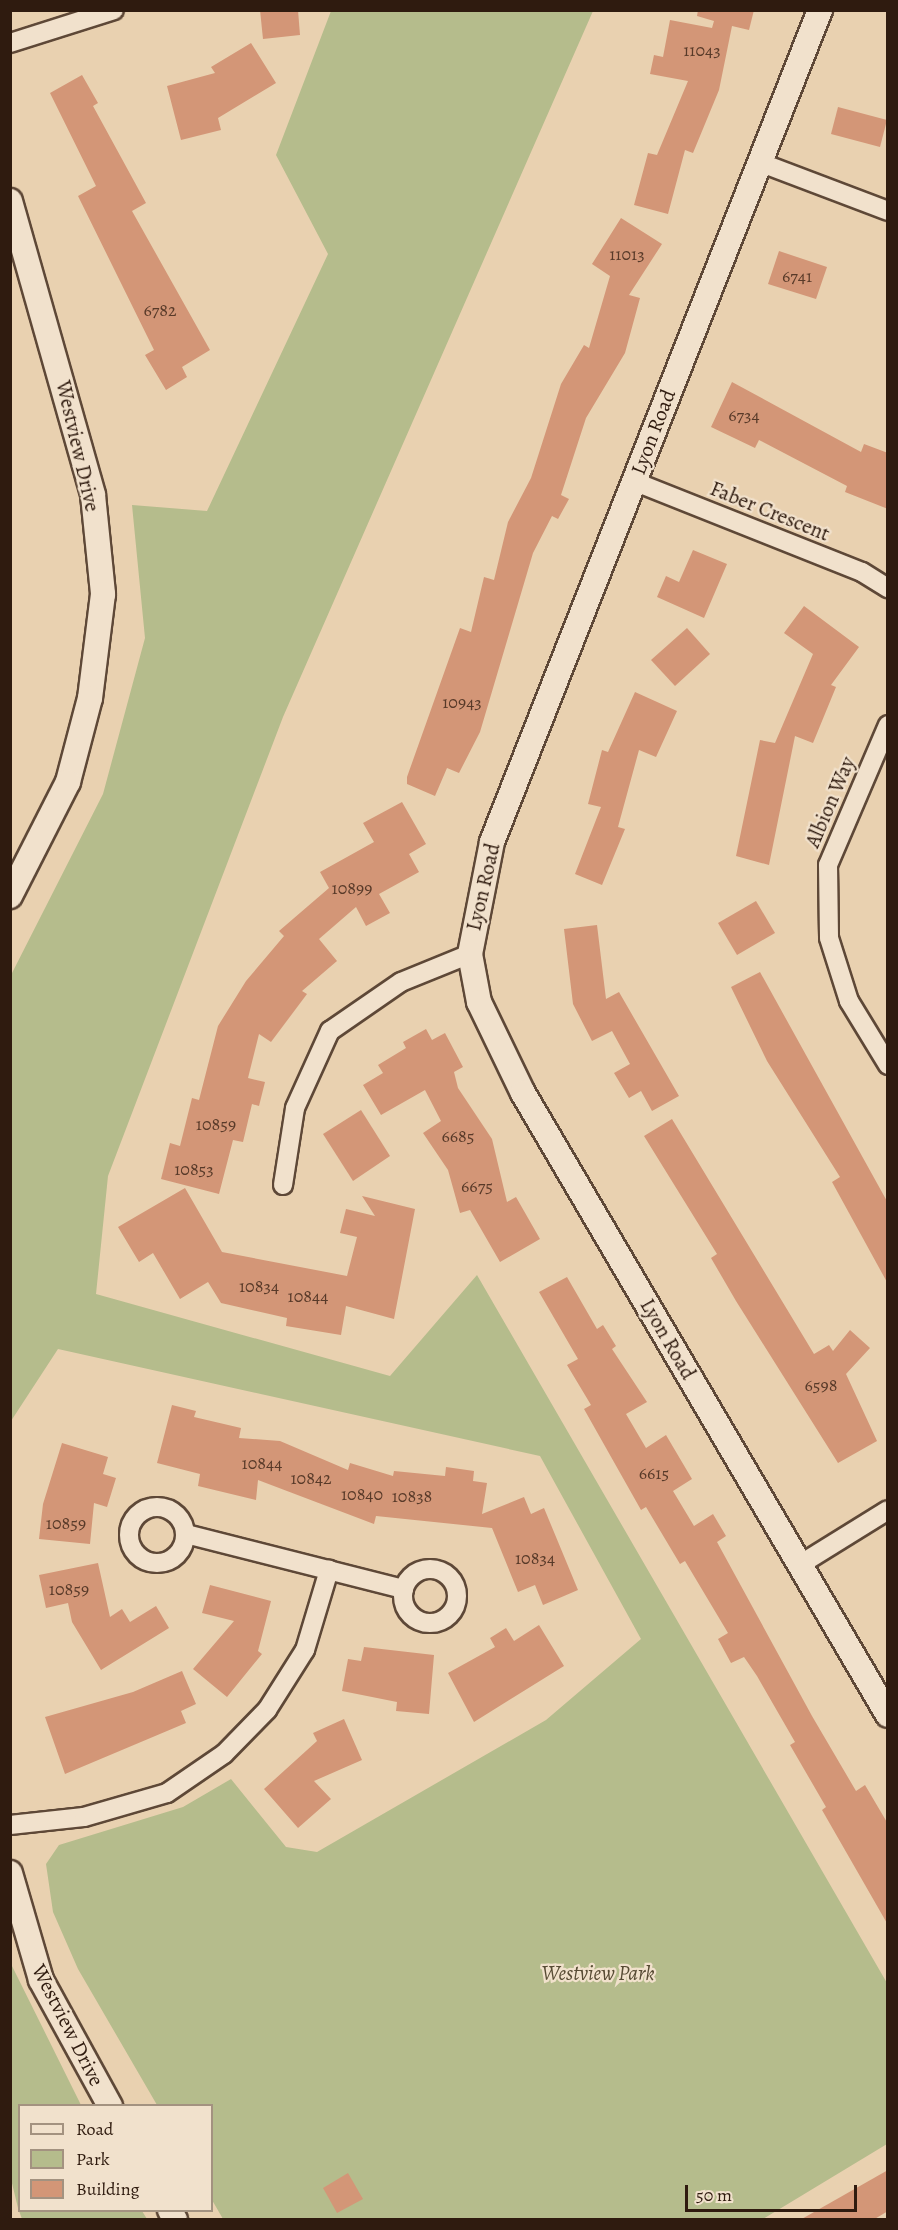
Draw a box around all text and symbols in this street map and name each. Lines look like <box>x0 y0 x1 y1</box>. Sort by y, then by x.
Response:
house number: 11043 <box>683 39 721 61</box>
house number: 11013 <box>609 243 645 265</box>
house number: 6741 <box>782 265 812 287</box>
house number: 6782 <box>143 299 177 321</box>
street label: Westview Drive <box>51 378 105 514</box>
street label: Lyon Road <box>625 386 681 478</box>
house number: 6734 <box>728 404 760 426</box>
street label: Faber Crescent <box>707 476 833 546</box>
house number: 10943 <box>442 691 482 713</box>
street label: Albion Way <box>800 753 860 851</box>
street label: Lyon Road <box>461 841 505 933</box>
house number: 10899 <box>332 877 372 899</box>
house number: 10859 <box>196 1113 236 1135</box>
house number: 6685 <box>441 1125 475 1147</box>
house number: 10853 <box>174 1158 214 1180</box>
house number: 6675 <box>461 1175 493 1197</box>
house number: 10834 <box>239 1275 279 1297</box>
house number: 10844 <box>288 1285 328 1307</box>
street label: Lyon Road <box>635 1294 701 1384</box>
house number: 6598 <box>805 1374 837 1396</box>
house number: 10844 <box>242 1452 282 1474</box>
house number: 6615 <box>639 1462 669 1484</box>
house number: 10842 <box>290 1467 332 1489</box>
house number: 10840 <box>341 1483 383 1505</box>
house number: 10838 <box>392 1485 432 1507</box>
house number: 10859 <box>46 1512 86 1534</box>
house number: 10834 <box>515 1547 555 1569</box>
house number: 10859 <box>49 1578 89 1600</box>
street label: Westview Drive <box>26 1960 110 2090</box>
park label: Westview Park <box>541 1960 655 1986</box>
legend <box>18 2104 213 2212</box>
text: Road <box>76 2117 113 2141</box>
text: Park <box>76 2147 110 2171</box>
scale bar <box>688 2173 860 2211</box>
text: Building <box>76 2177 140 2201</box>
text: 50 m <box>696 2183 732 2207</box>

